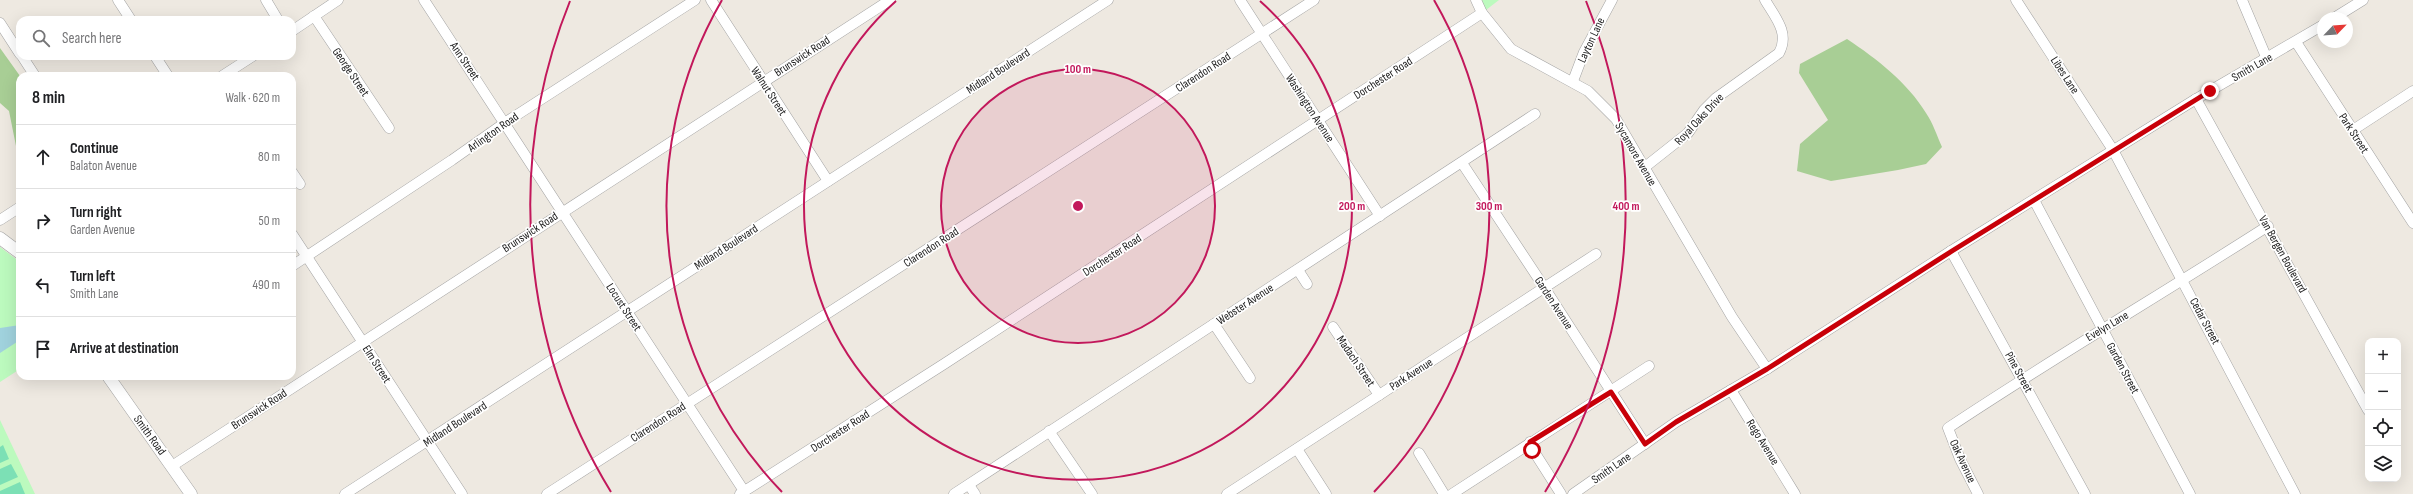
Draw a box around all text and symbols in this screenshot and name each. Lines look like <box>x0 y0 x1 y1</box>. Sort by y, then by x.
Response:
north arrow <box>2317 12 2353 48</box>
street label: Layton Lane <box>1574 15 1609 65</box>
search box <box>16 16 296 60</box>
icon: search <box>30 27 52 49</box>
text: Search here <box>62 29 122 48</box>
street label: Brunswick Road <box>772 33 833 80</box>
street label: Ann Street <box>446 38 483 84</box>
street label: George Street <box>329 45 373 100</box>
street label: Midland Boulevard <box>964 45 1033 98</box>
street label: Clarendon Road <box>1173 49 1234 96</box>
street label: Smith Lane <box>2229 50 2276 85</box>
street label: Dorchester Road <box>1351 54 1415 103</box>
street label: Libes Lane <box>2047 54 2082 97</box>
text: 100 m <box>1065 62 1091 77</box>
street label: Walnut Street <box>747 64 790 119</box>
street label: Washington Avenue <box>1282 71 1337 145</box>
route end <box>2201 82 2219 100</box>
text: 8 min <box>32 88 65 108</box>
text: Walk · 620 m <box>225 90 280 106</box>
street label: Royal Oaks Drive <box>1672 90 1727 148</box>
street label: Arlington Road <box>464 109 522 156</box>
street label: Park Street <box>2335 110 2372 156</box>
street label: Sycamore Avenue <box>1611 120 1660 189</box>
text: Continue <box>70 139 119 158</box>
icon: ahead <box>32 146 54 168</box>
text: 80 m <box>258 149 280 165</box>
text: Balaton Avenue <box>70 158 137 174</box>
centre of rings <box>1071 199 1085 213</box>
text: 200 m <box>1339 199 1365 214</box>
text: 300 m <box>1476 199 1502 214</box>
text: 400 m <box>1613 199 1639 214</box>
text: Turn right <box>70 203 122 222</box>
street label: Brunswick Road <box>500 209 561 256</box>
icon: right <box>32 210 54 232</box>
text: 50 m <box>259 213 280 229</box>
street label: Van Bergen Boulevard <box>2255 213 2310 296</box>
street label: Midland Boulevard <box>692 221 761 274</box>
text: Garden Avenue <box>70 222 135 238</box>
street label: Clarendon Road <box>901 224 962 271</box>
street label: Dorchester Road <box>1080 231 1144 280</box>
text: Turn left <box>70 267 115 286</box>
icon: left <box>32 274 54 296</box>
street label: Garden Avenue <box>1531 274 1576 333</box>
text: 490 m <box>253 277 280 293</box>
street label: Locust Street <box>603 280 645 334</box>
street label: Webster Avenue <box>1214 280 1277 328</box>
text: Smith Lane <box>70 286 119 302</box>
street label: Cedar Street <box>2186 295 2223 347</box>
street label: Evelyn Lane <box>2083 308 2132 345</box>
street label: Madach Street <box>1333 333 1378 390</box>
icon: arrive <box>32 338 54 360</box>
map controls <box>2365 338 2401 482</box>
button: + <box>2365 338 2401 374</box>
text: Arrive at destination <box>70 339 179 358</box>
street label: Garden Street <box>2103 340 2142 397</box>
street label: Elm Street <box>359 343 395 386</box>
street label: Pine Street <box>2001 349 2036 396</box>
street label: Park Avenue <box>1387 355 1436 394</box>
button: − <box>2365 374 2401 410</box>
street label: Brunswick Road <box>229 386 290 433</box>
street label: Midland Boulevard <box>421 398 490 451</box>
street label: Clarendon Road <box>628 399 689 446</box>
street label: Dorchester Road <box>808 407 872 456</box>
button: locate <box>2365 410 2401 446</box>
street label: Smith Road <box>130 412 169 458</box>
street label: Rego Avenue <box>1743 417 1783 468</box>
street label: Oak Avenue <box>1946 437 1979 486</box>
route start <box>1523 441 1541 459</box>
button: layers <box>2365 446 2401 482</box>
street label: Smith Lane <box>1589 449 1634 487</box>

